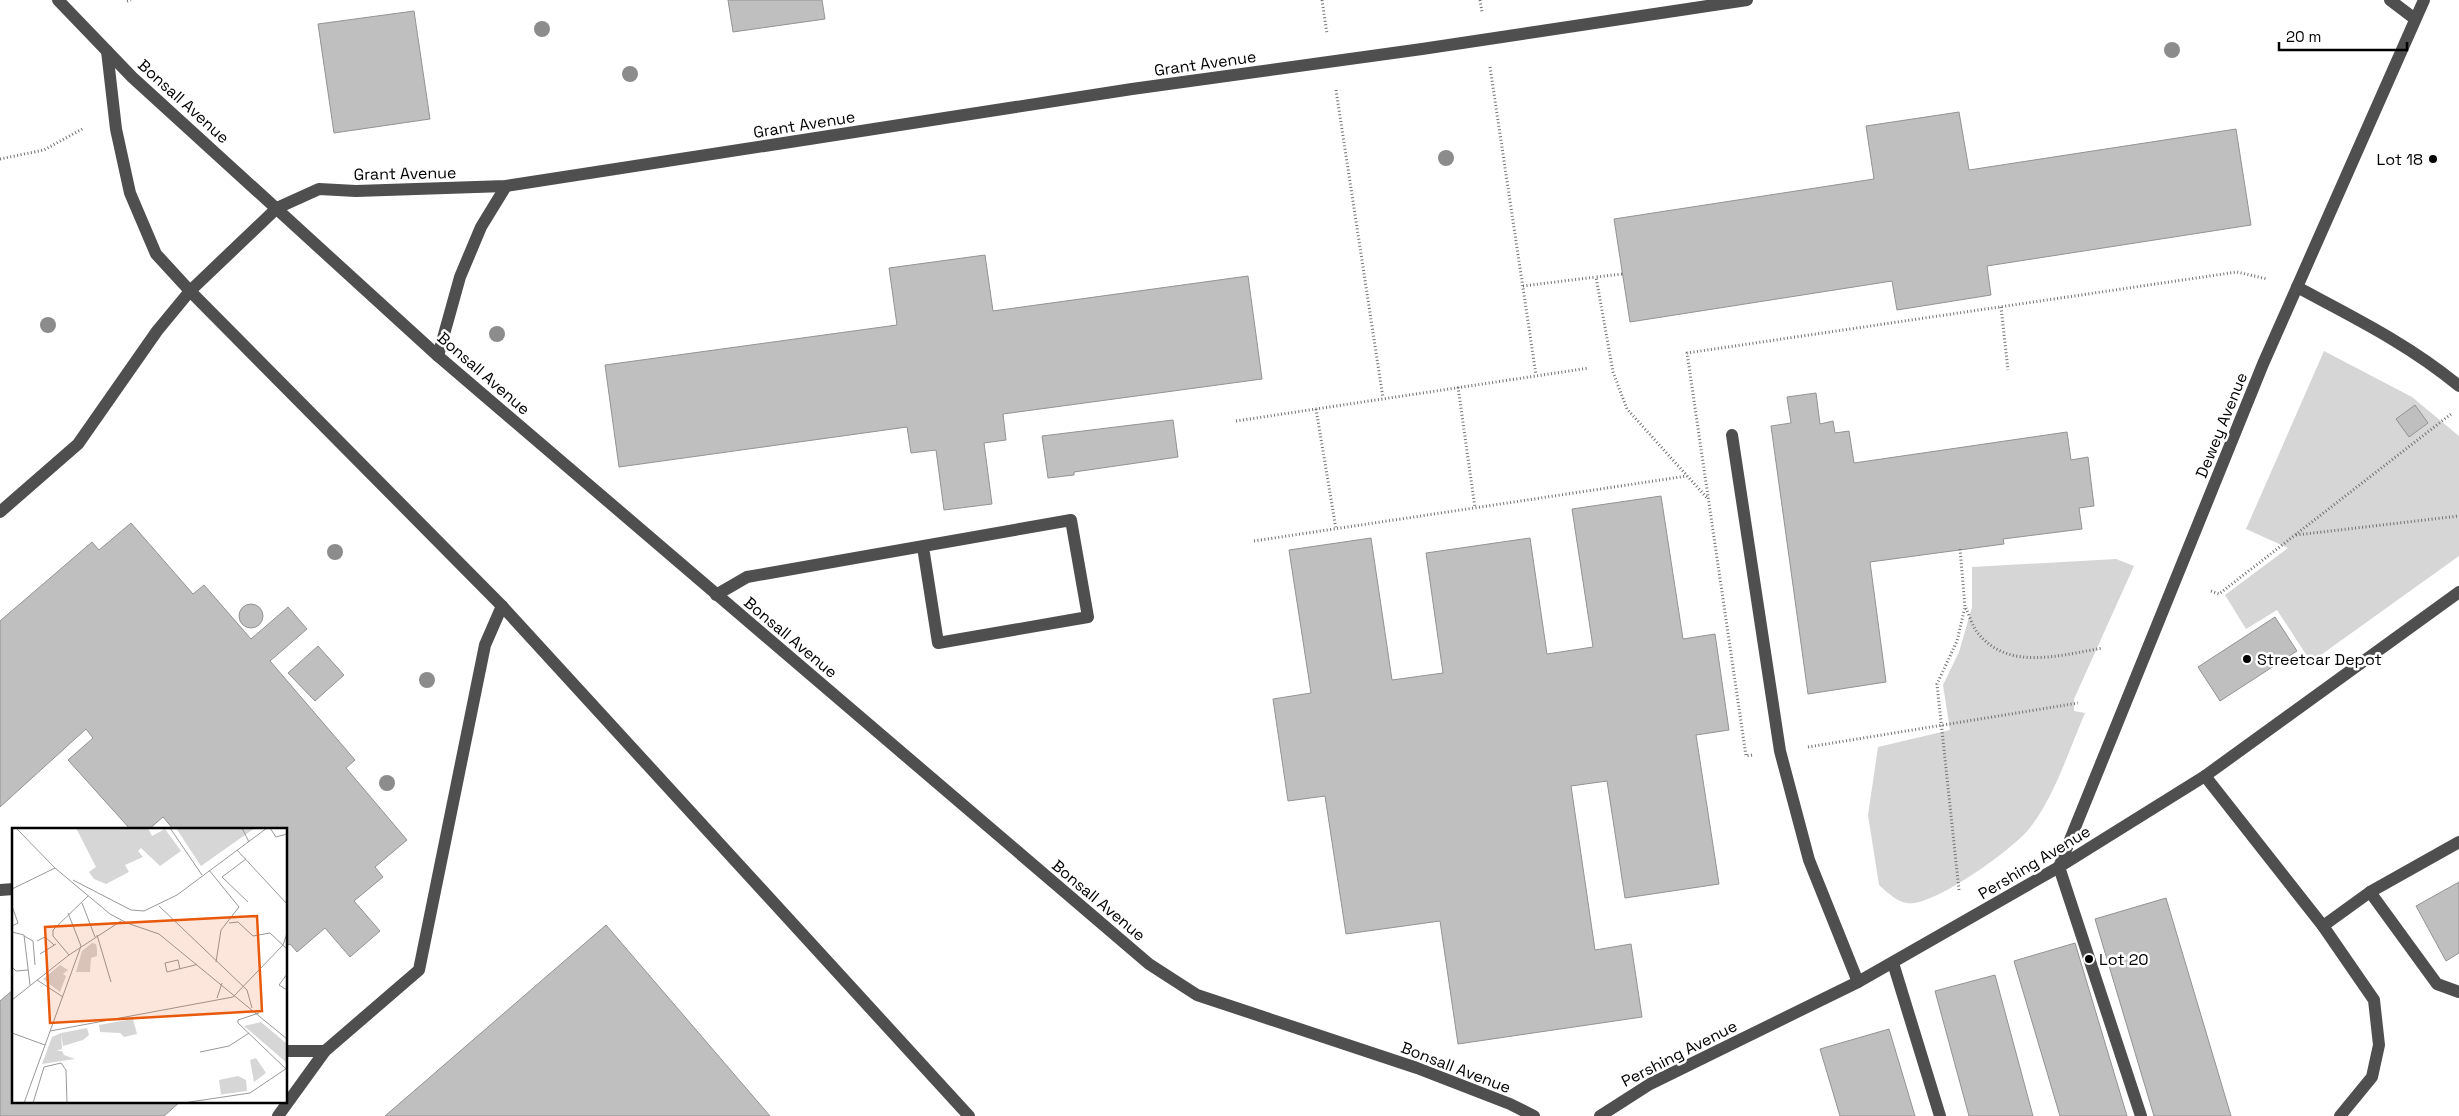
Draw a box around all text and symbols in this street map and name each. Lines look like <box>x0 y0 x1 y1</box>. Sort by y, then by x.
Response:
scale bar <box>2279 20 2406 52</box>
text: 20 m <box>2286 27 2321 46</box>
street label: Grant Avenue <box>1153 46 1257 81</box>
street label: Bonsall Avenue <box>134 55 234 148</box>
street label: Grant Avenue <box>752 106 857 143</box>
place label: Lot 18 <box>2377 149 2423 170</box>
marker: Lot 18 <box>2427 153 2439 165</box>
street label: Grant Avenue <box>353 162 457 185</box>
street label: Bonsall Avenue <box>433 327 534 419</box>
street label: Dewey Avenue <box>2191 369 2252 481</box>
street label: Bonsall Avenue <box>739 592 842 683</box>
place label: Streetcar Depot <box>2257 649 2382 670</box>
marker: Streetcar Depot <box>2241 653 2253 665</box>
street label: Pershing Avenue <box>1974 821 2094 904</box>
inset map <box>12 828 288 1104</box>
street label: Bonsall Avenue <box>1047 855 1150 946</box>
place label: Lot 20 <box>2099 949 2149 970</box>
marker: Lot 20 <box>2083 953 2095 965</box>
street label: Pershing Avenue <box>1618 1015 1741 1092</box>
street label: Bonsall Avenue <box>1398 1037 1514 1098</box>

